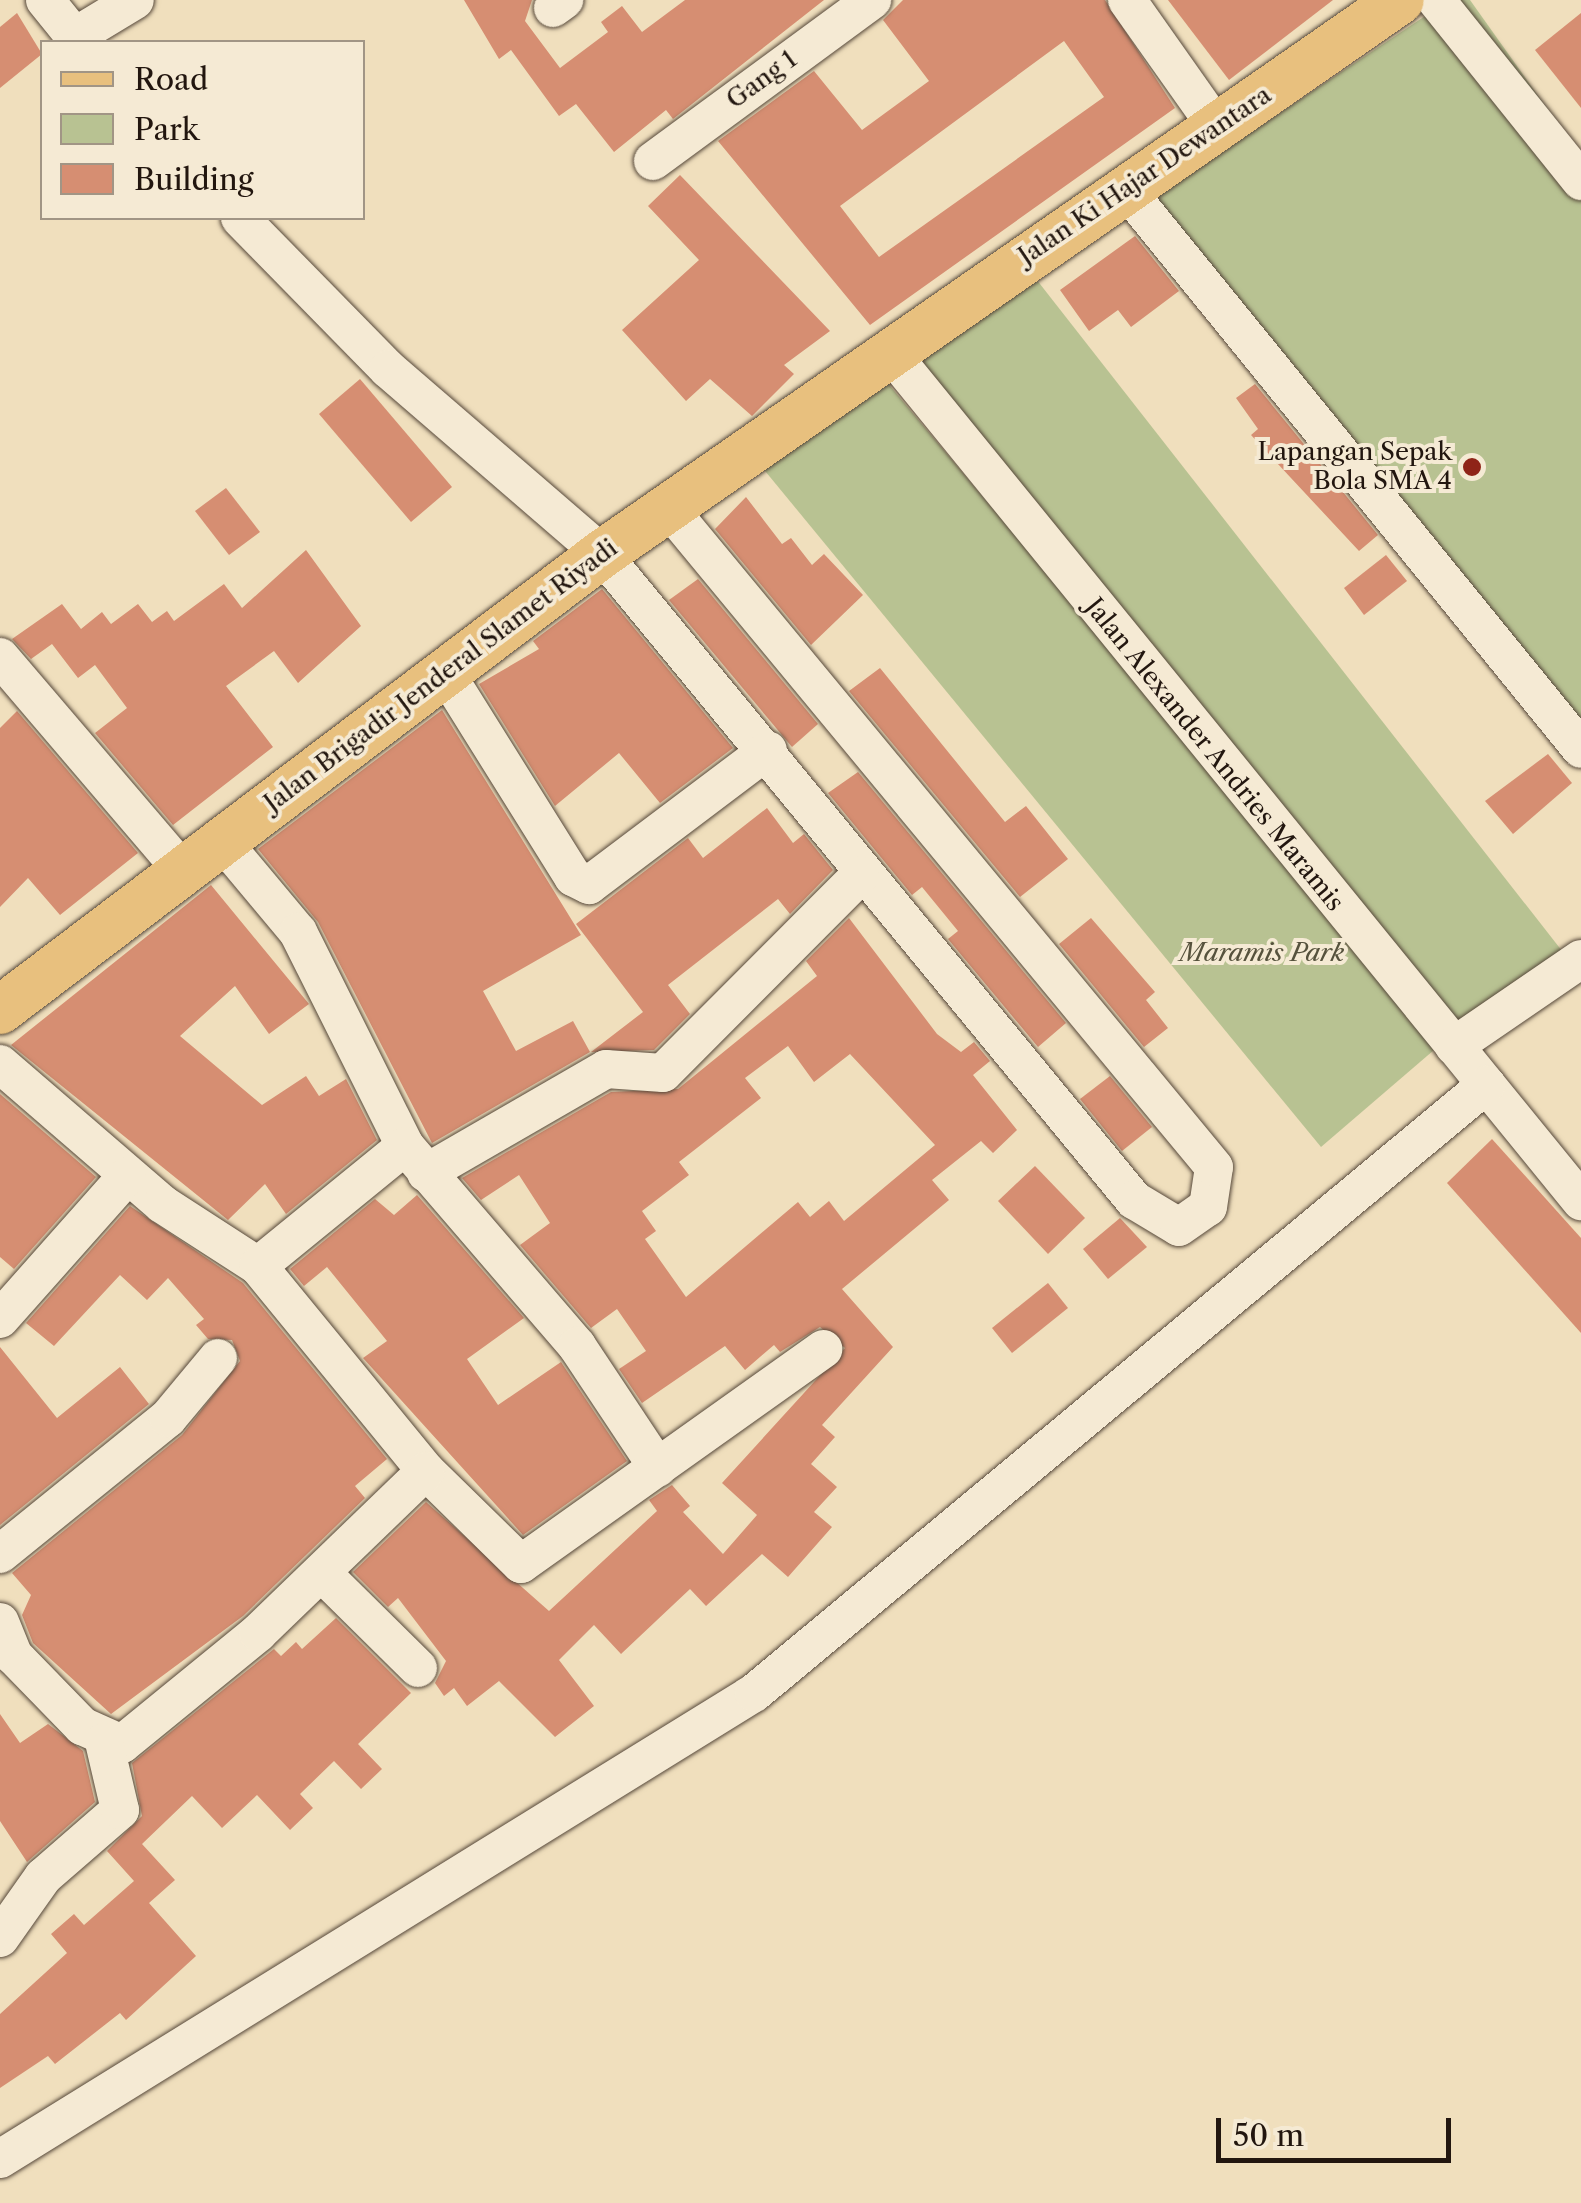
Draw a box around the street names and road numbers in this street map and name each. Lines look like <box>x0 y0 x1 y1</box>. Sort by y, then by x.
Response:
street label: Gang 1 <box>721 45 803 115</box>
street label: Jalan Ki Hajar Dewantara <box>1013 80 1277 272</box>
street label: Jalan Brigadir Jenderal Slamet Riyadi <box>258 533 624 819</box>
street label: Jalan Alexander Andries Maramis <box>1078 592 1350 918</box>

